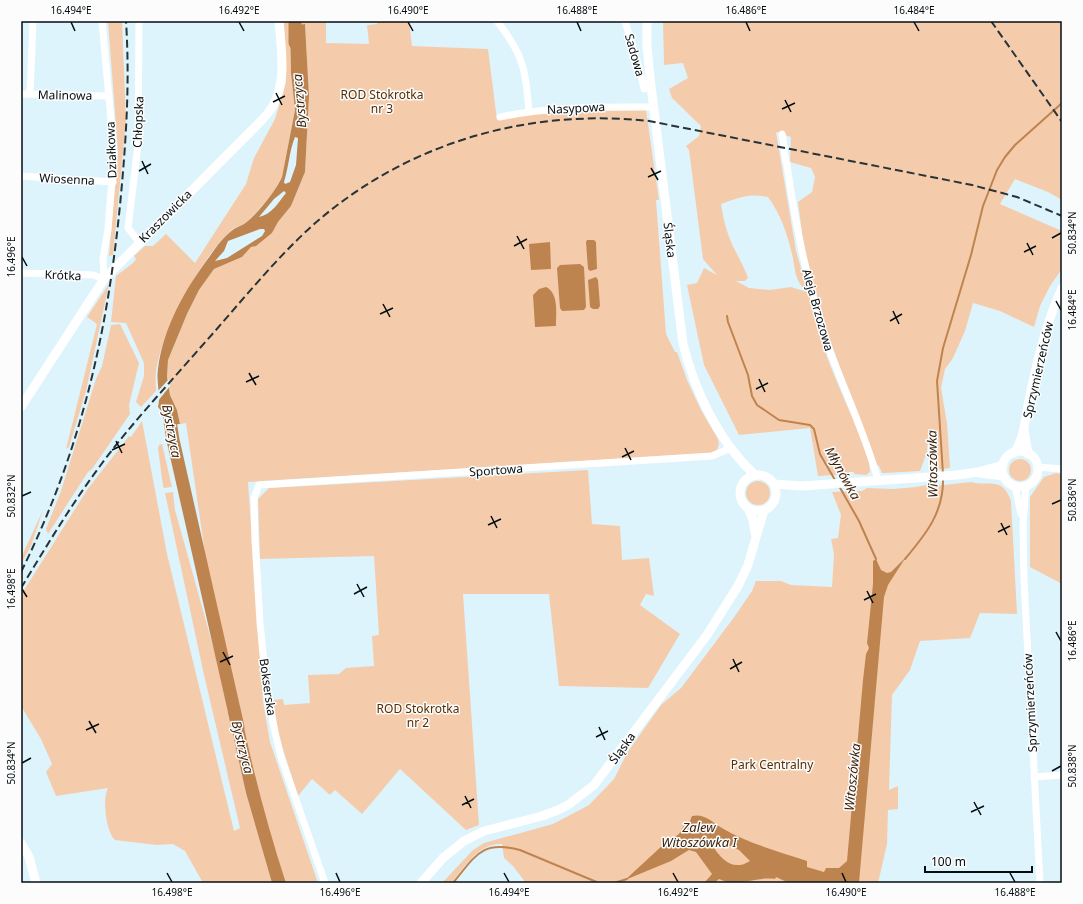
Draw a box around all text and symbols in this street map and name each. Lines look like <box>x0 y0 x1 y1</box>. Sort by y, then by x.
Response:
text: 16.494°E <box>50 3 92 17</box>
text: 16.492°E <box>218 3 260 17</box>
text: 16.490°E <box>387 3 429 17</box>
text: 16.488°E <box>556 3 598 17</box>
text: 16.486°E <box>725 3 767 17</box>
text: 16.484°E <box>893 3 935 17</box>
street label: Sadowa <box>621 32 649 78</box>
water label: Bystrzyca <box>288 73 310 129</box>
street label: Malinowa <box>38 86 92 104</box>
park label: ROD Stokrotka nr 3 <box>341 86 423 117</box>
street label: Chłopska <box>129 96 147 148</box>
street label: Nasypowa <box>546 98 606 118</box>
street label: Działkowa <box>102 121 120 179</box>
street label: Wiosenna <box>39 169 95 189</box>
street label: Kraszowicka <box>135 186 195 246</box>
text: 50.834°N <box>1065 211 1079 255</box>
street label: Śląska <box>659 221 681 259</box>
text: 16.496°E <box>4 236 18 278</box>
street label: Krótka <box>44 266 82 284</box>
street label: Aleja Brzozowa <box>798 267 838 353</box>
text: 16.484°E <box>1065 289 1079 331</box>
street label: Sprzymierzeńców <box>1019 319 1058 420</box>
water label: Bystrzyca <box>158 403 186 460</box>
water label: Witoszówka <box>922 429 942 498</box>
water label: Młynówka <box>821 443 865 503</box>
street label: Sportowa <box>469 460 523 480</box>
text: 50.832°N <box>4 474 18 518</box>
text: 50.836°N <box>1065 478 1079 522</box>
text: 16.498°E <box>4 568 18 610</box>
text: 16.486°E <box>1065 620 1079 662</box>
street label: Sprzymierzeńców <box>1019 653 1041 753</box>
street label: Bokserska <box>256 657 280 717</box>
park label: ROD Stokrotka nr 2 <box>377 700 459 731</box>
water label: Bystrzyca <box>228 719 258 776</box>
street label: Śląska <box>605 729 639 767</box>
text: 50.834°N <box>4 741 18 785</box>
water label: Witoszówka <box>840 742 865 812</box>
text: 50.838°N <box>1065 744 1079 788</box>
park label: Park Centralny <box>731 756 814 773</box>
water label: Zalew Witoszówka I <box>661 818 737 851</box>
scale bar <box>925 848 1032 874</box>
text: 100 m <box>931 853 966 870</box>
text: 16.498°E <box>151 885 193 899</box>
text: 16.496°E <box>319 885 361 899</box>
text: 16.494°E <box>488 885 530 899</box>
text: 16.492°E <box>657 885 699 899</box>
text: 16.490°E <box>825 885 867 899</box>
text: 16.488°E <box>994 885 1036 899</box>

